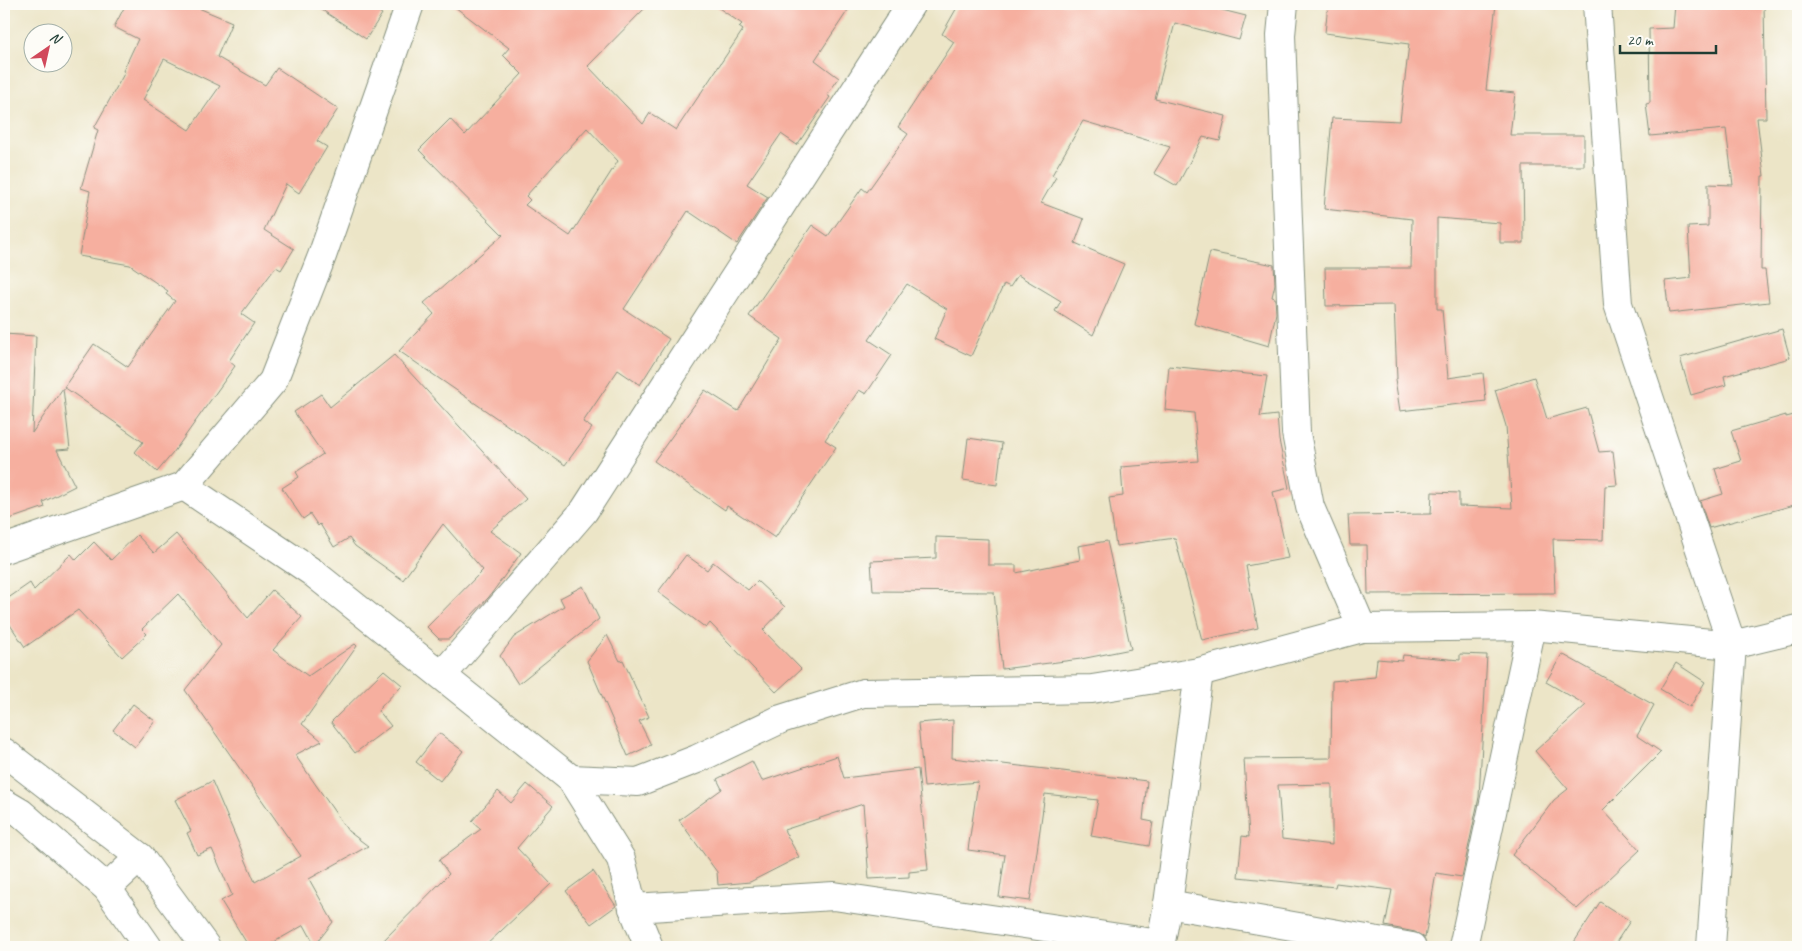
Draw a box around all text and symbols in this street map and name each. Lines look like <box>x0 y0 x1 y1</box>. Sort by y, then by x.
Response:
north arrow <box>22 22 72 72</box>
scale bar <box>1620 22 1716 54</box>
text: N <box>47 28 65 48</box>
text: 20 m <box>1627 31 1654 50</box>

